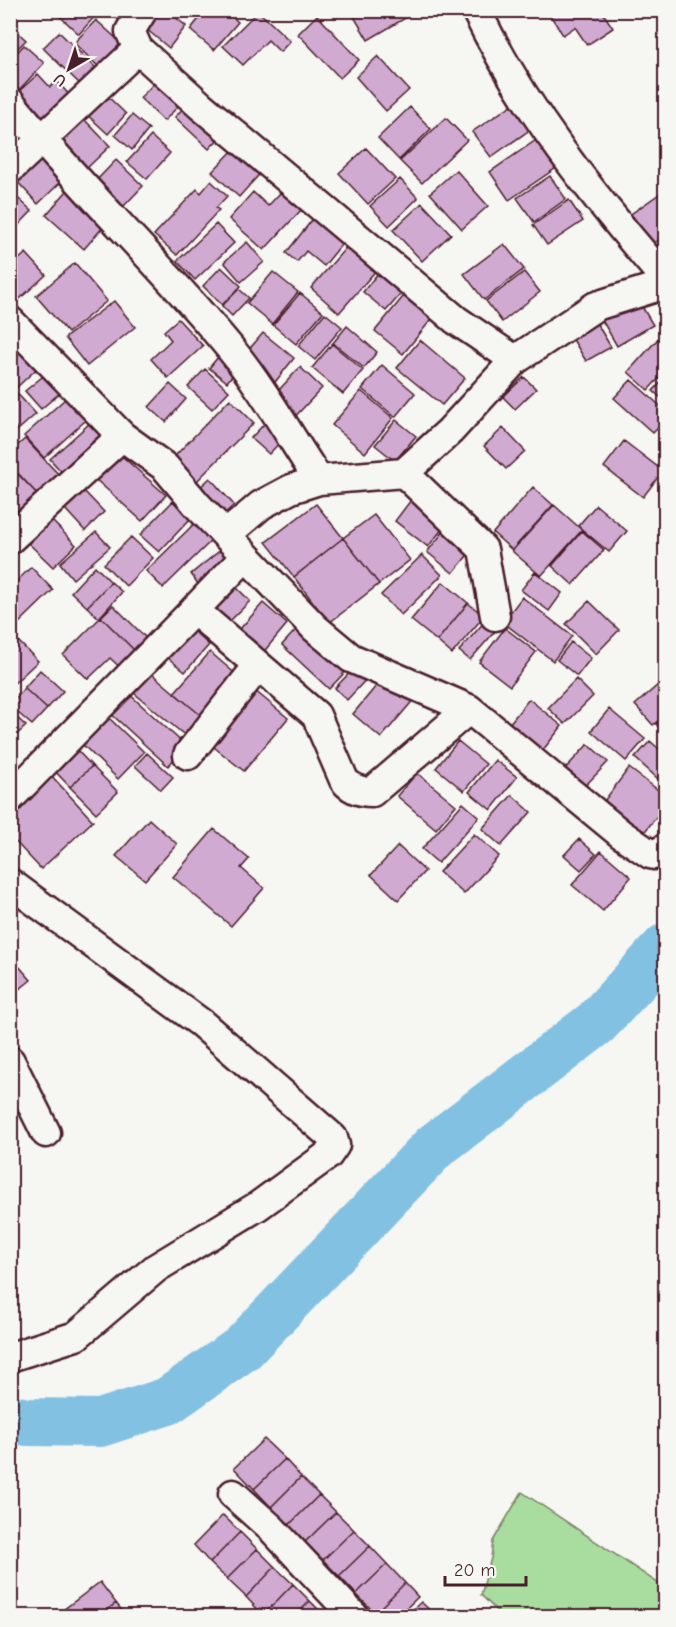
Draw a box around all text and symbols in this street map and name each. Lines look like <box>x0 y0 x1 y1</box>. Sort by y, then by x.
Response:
north arrow <box>39 39 99 99</box>
text: U <box>50 70 70 90</box>
scale bar <box>445 1549 526 1587</box>
text: 20 m <box>454 1560 495 1581</box>

